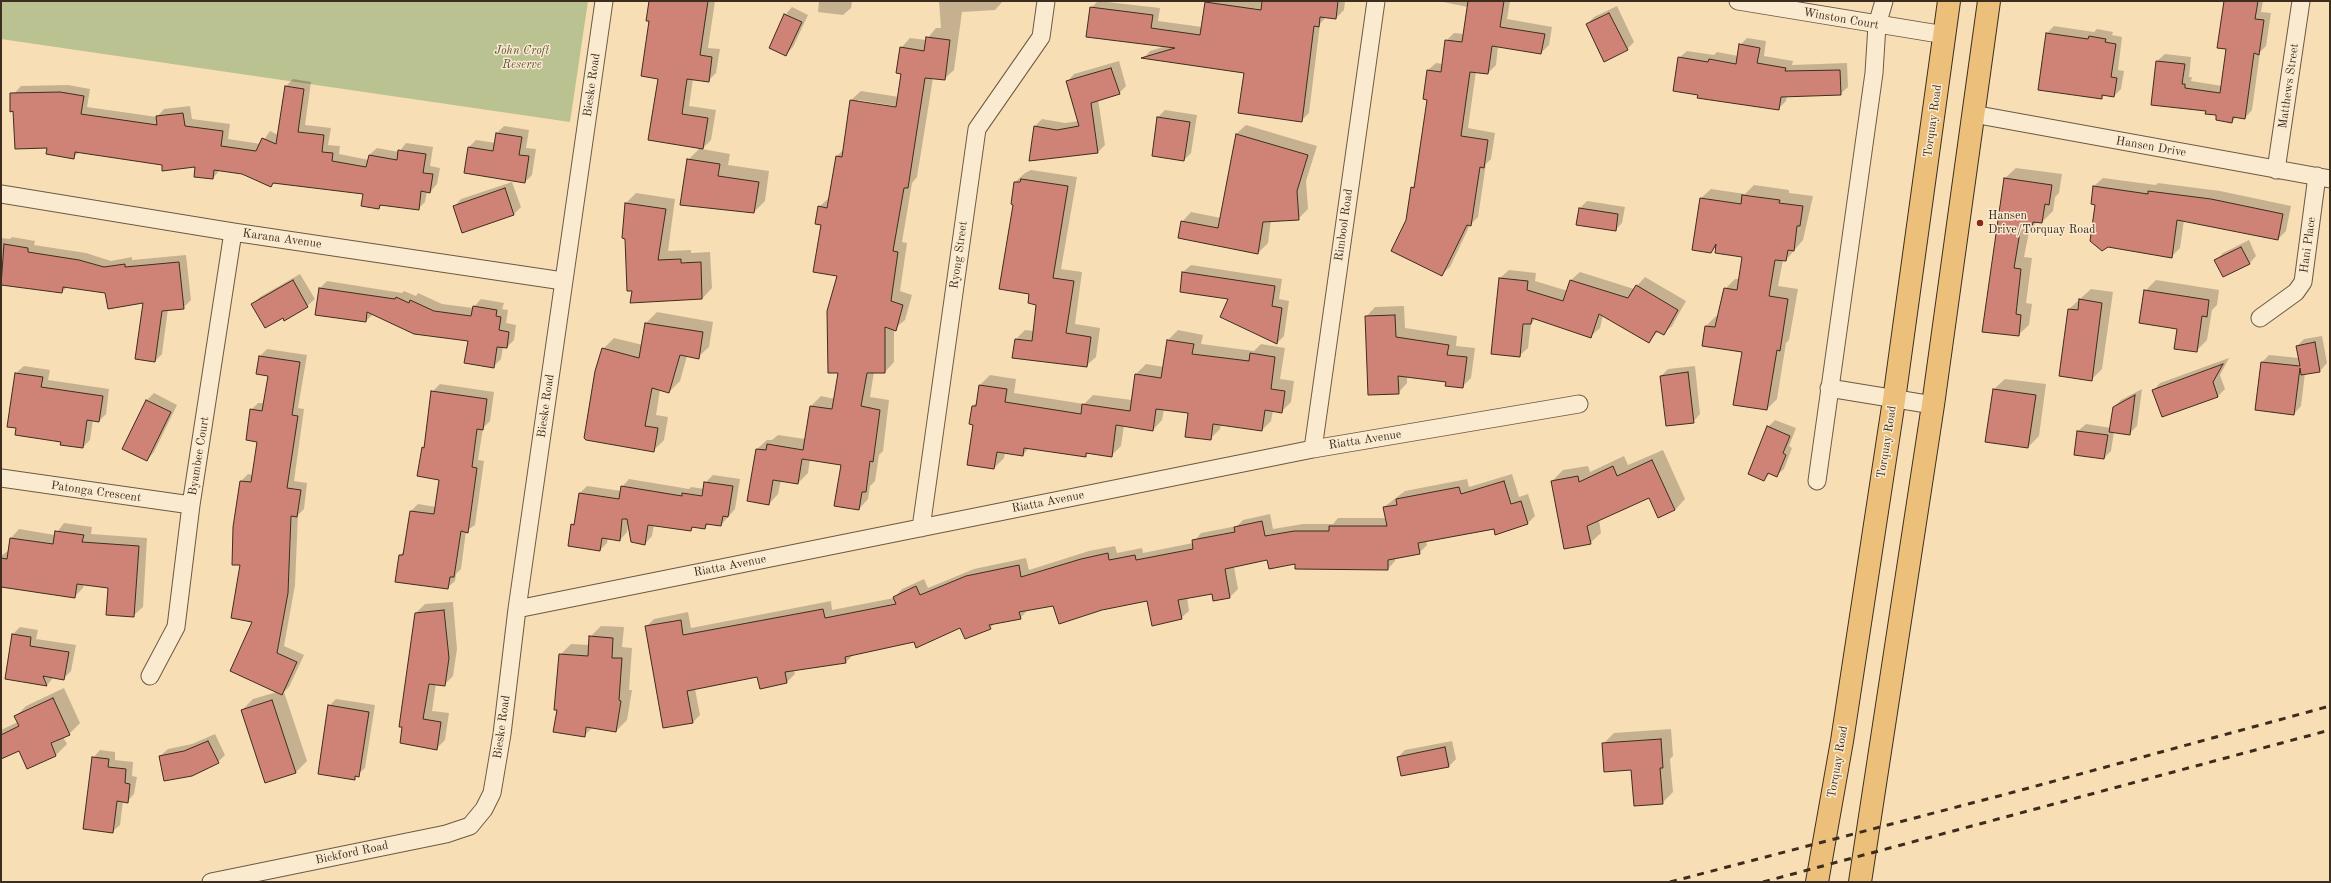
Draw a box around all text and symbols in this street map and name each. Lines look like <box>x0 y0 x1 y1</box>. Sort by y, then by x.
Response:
street label: Winston Court <box>1802 5 1880 33</box>
street label: Matthews Street <box>2276 42 2302 130</box>
park label: John Croft Reserve <box>495 44 549 72</box>
street label: Bieske Road <box>580 52 604 118</box>
street label: Torquay Road <box>1921 84 1945 158</box>
street label: Hansen Drive <box>2115 134 2187 160</box>
street label: Rimbool Road <box>1332 188 1356 262</box>
place label: Hansen Drive/Torquay Road <box>1988 209 2095 237</box>
street label: Hani Place <box>2297 216 2319 274</box>
marker: Hansen Drive/Torquay Road <box>1975 218 1985 228</box>
street label: Ryong Street <box>947 220 971 290</box>
street label: Karana Avenue <box>242 226 322 252</box>
street label: Bieske Road <box>534 373 558 439</box>
street label: Torquay Road <box>1874 405 1900 479</box>
street label: Byambee Court <box>186 415 212 497</box>
street label: Riatta Avenue <box>1328 427 1402 453</box>
street label: Patonga Crescent <box>50 479 142 505</box>
street label: Riatta Avenue <box>1011 488 1085 516</box>
street label: Riatta Avenue <box>693 552 767 580</box>
street label: Bieske Road <box>490 694 514 760</box>
street label: Torquay Road <box>1825 725 1851 799</box>
street label: Bickford Road <box>314 838 390 868</box>

